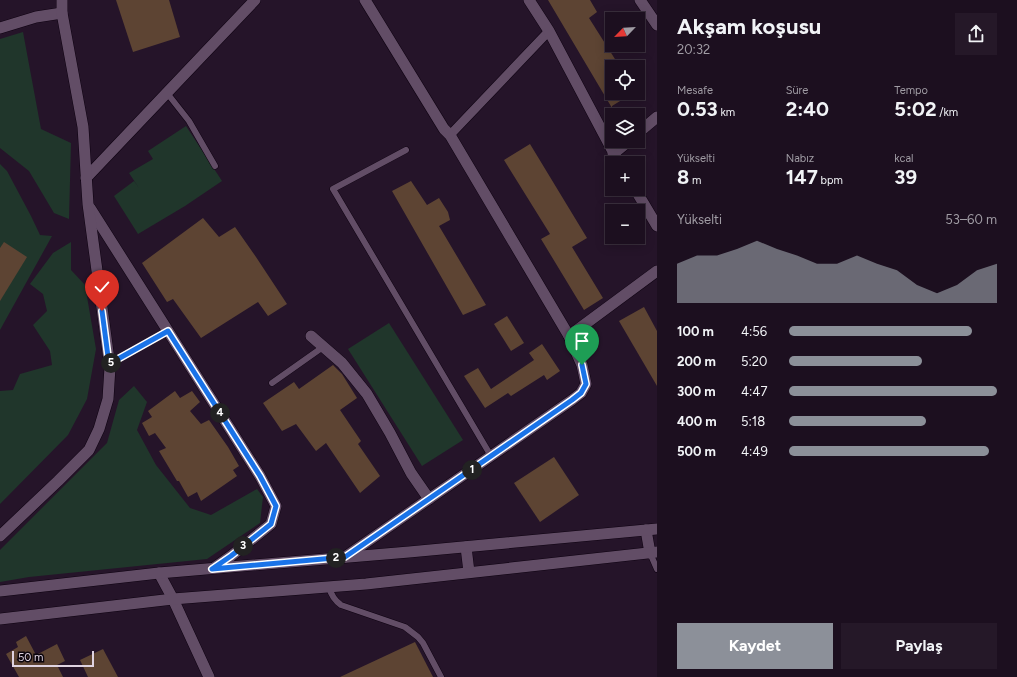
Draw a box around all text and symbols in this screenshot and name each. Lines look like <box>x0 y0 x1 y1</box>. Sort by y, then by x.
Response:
north arrow <box>605 12 645 52</box>
map controls <box>605 12 645 244</box>
text: Akşam koşusu <box>677 13 821 40</box>
button: share <box>955 13 997 55</box>
text: 20:32 <box>677 42 710 57</box>
button: locate <box>605 60 645 100</box>
text: Mesafe <box>677 84 713 97</box>
text: Süre <box>786 84 808 97</box>
text: Tempo <box>894 84 928 97</box>
text: 0.53 <box>677 97 718 121</box>
text: 2:40 <box>786 97 829 121</box>
text: 5:02 <box>894 97 937 121</box>
text: km <box>718 106 735 119</box>
text: /km <box>937 106 958 119</box>
button: layers <box>605 108 645 148</box>
text: Yükselti <box>677 152 715 165</box>
text: Nabız <box>786 152 814 165</box>
text: kcal <box>894 152 914 165</box>
button: + <box>605 156 645 196</box>
text: 8 <box>677 165 689 189</box>
text: 147 <box>786 165 818 189</box>
text: 39 <box>894 165 917 189</box>
text: m <box>689 174 701 187</box>
text: bpm <box>818 174 843 187</box>
button: − <box>605 204 645 244</box>
text: Yükselti <box>677 212 722 227</box>
text: 53–60 m <box>945 212 997 227</box>
pin <box>85 270 119 311</box>
icon: check <box>91 276 113 298</box>
pin <box>565 324 599 365</box>
text: 100 m <box>677 324 714 339</box>
text: 4:56 <box>741 324 767 339</box>
icon: arrive <box>571 330 593 352</box>
pin: 5 <box>101 353 121 373</box>
text: 200 m <box>677 354 716 369</box>
text: 5:20 <box>741 354 767 369</box>
text: 5 <box>108 356 114 369</box>
text: 300 m <box>677 384 716 399</box>
text: 4:47 <box>741 384 767 399</box>
pin: 4 <box>210 403 230 423</box>
text: 4 <box>217 406 223 419</box>
text: 400 m <box>677 414 717 429</box>
text: 5:18 <box>741 414 765 429</box>
text: 500 m <box>677 444 716 459</box>
text: 4:49 <box>741 444 768 459</box>
pin: 1 <box>462 460 482 480</box>
text: 1 <box>470 463 474 476</box>
pin: 3 <box>233 536 253 556</box>
text: 3 <box>240 539 246 552</box>
pin: 2 <box>326 548 346 568</box>
text: 2 <box>333 551 339 564</box>
button: Kaydet <box>677 623 833 669</box>
button: Paylaş <box>841 623 997 669</box>
scale bar <box>12 649 94 668</box>
text: 50 m <box>18 651 43 664</box>

